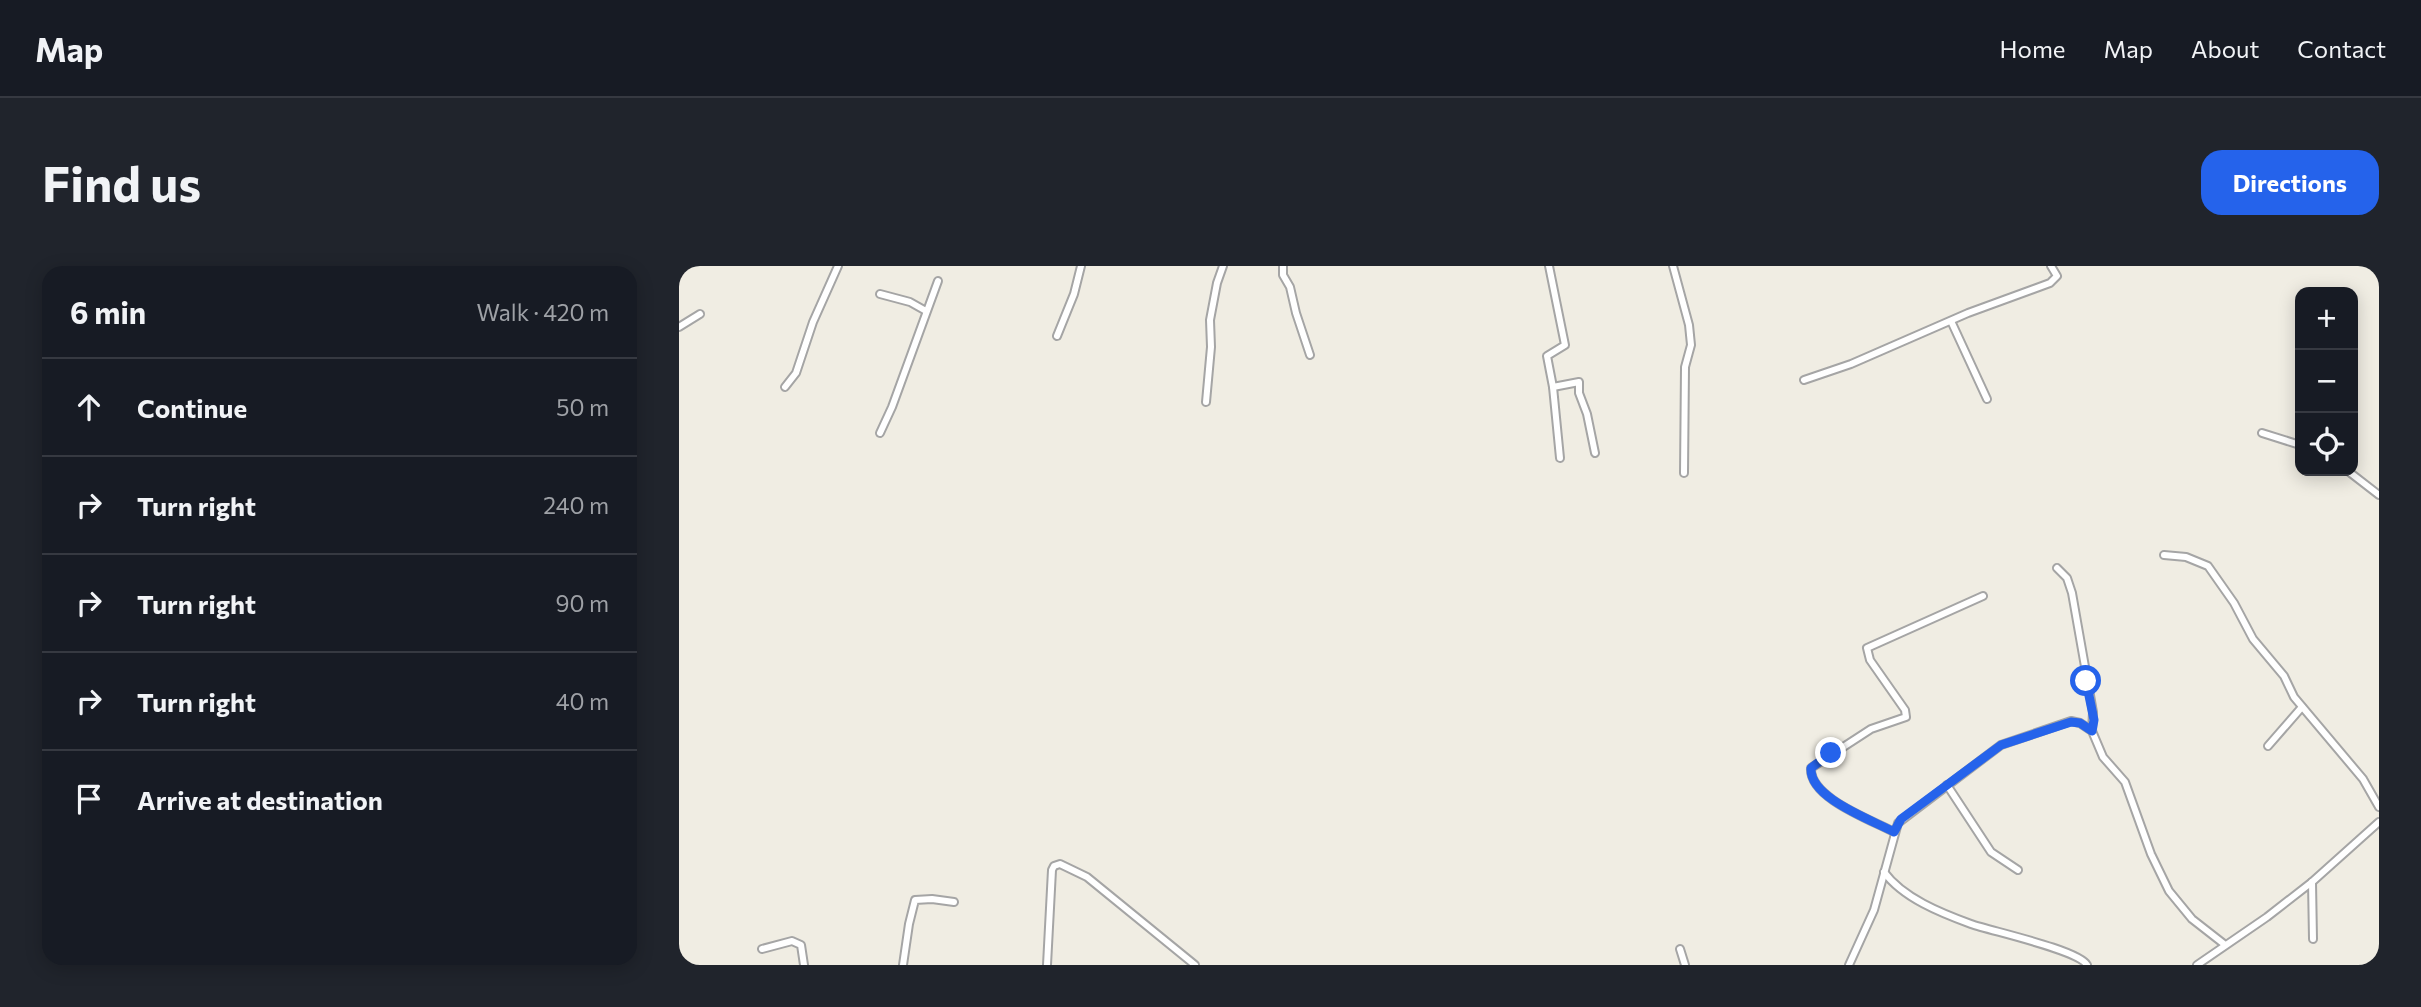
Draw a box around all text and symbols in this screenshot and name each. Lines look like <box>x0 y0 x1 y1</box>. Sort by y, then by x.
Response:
text: Map <box>35 28 103 69</box>
text: Home <box>2000 34 2066 63</box>
text: Map <box>2104 34 2153 63</box>
text: About <box>2191 34 2259 63</box>
text: Contact <box>2297 34 2386 63</box>
button: Directions <box>2201 150 2379 215</box>
text: Find us <box>42 152 201 212</box>
map controls <box>2295 287 2358 476</box>
button: + <box>2295 287 2358 350</box>
text: 6 min <box>70 293 146 330</box>
text: Walk · 420 m <box>477 298 609 326</box>
button: − <box>2295 350 2358 413</box>
icon: ahead <box>70 388 108 426</box>
text: Continue <box>137 392 247 423</box>
text: 50 m <box>556 393 609 421</box>
button: locate <box>2295 413 2358 476</box>
icon: right <box>70 486 108 524</box>
text: Turn right <box>137 490 256 521</box>
text: 240 m <box>543 491 609 519</box>
icon: right <box>70 584 108 622</box>
text: Turn right <box>137 588 256 619</box>
text: 90 m <box>556 589 609 617</box>
route start <box>2070 665 2101 696</box>
icon: right <box>70 682 108 720</box>
text: Turn right <box>137 686 256 717</box>
text: 40 m <box>556 687 609 715</box>
route end <box>1815 737 1846 768</box>
icon: arrive <box>70 780 108 818</box>
text: Arrive at destination <box>137 784 383 815</box>

